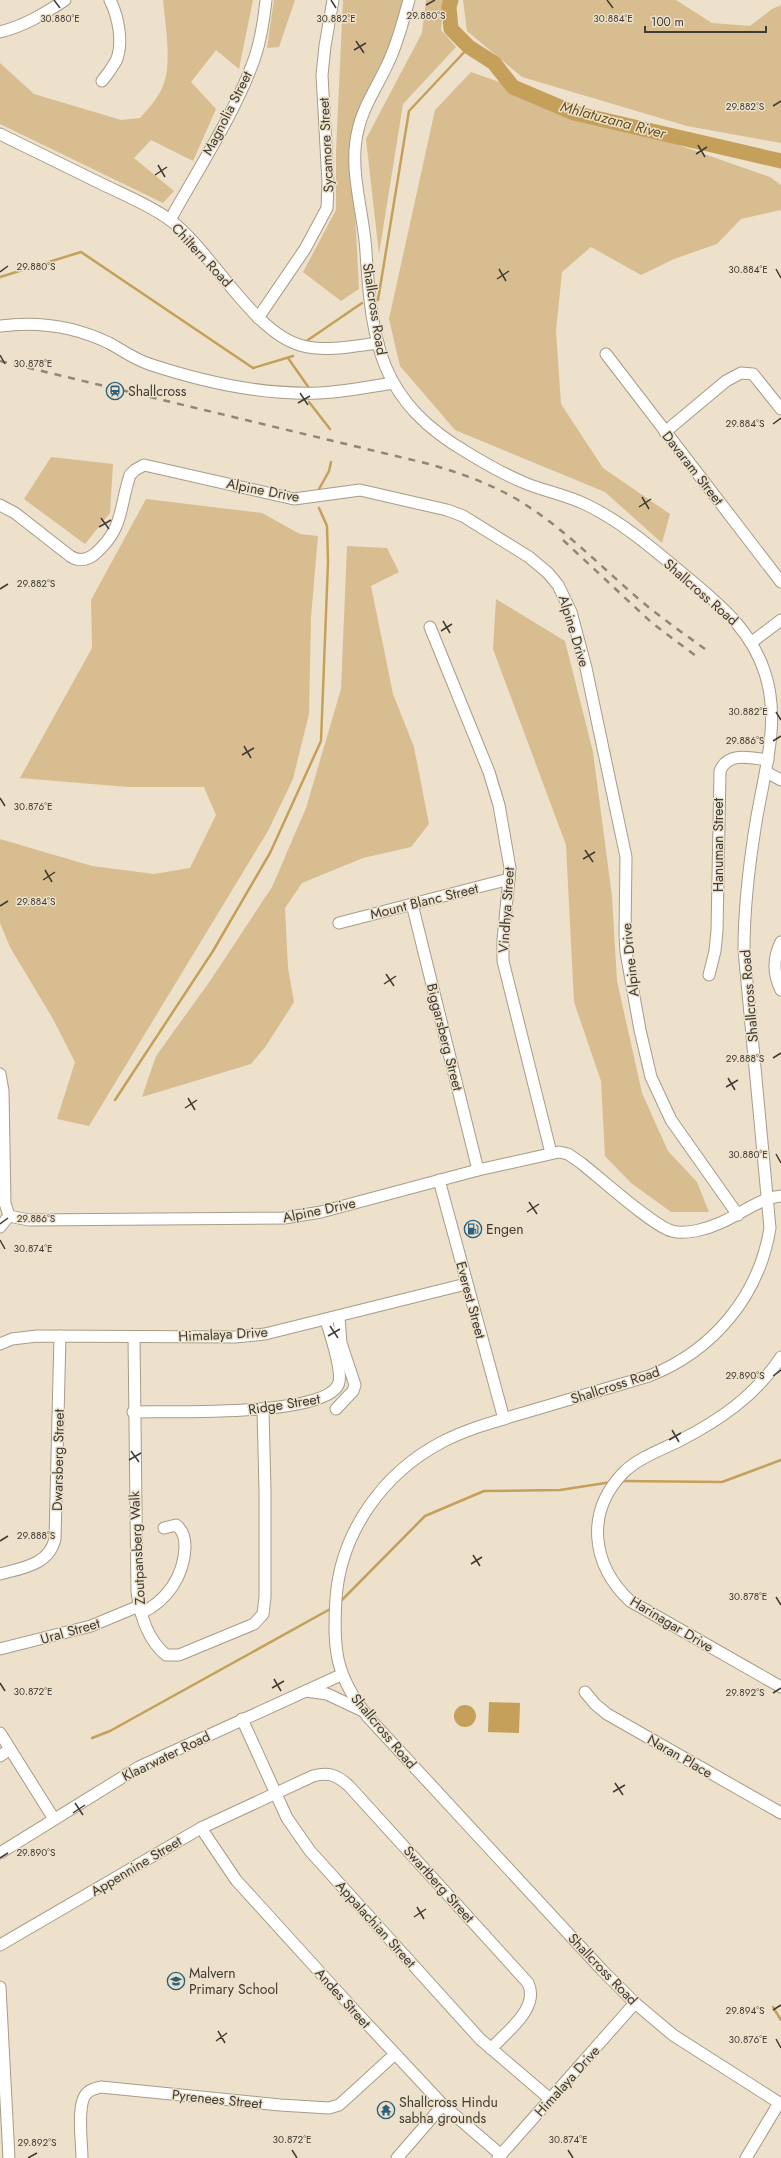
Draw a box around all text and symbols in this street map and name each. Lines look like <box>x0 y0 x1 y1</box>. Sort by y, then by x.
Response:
text: 29.880°S <box>407 8 446 23</box>
scale bar <box>645 8 766 34</box>
text: 30.880°E <box>40 11 80 26</box>
text: 30.882°E <box>316 11 356 26</box>
text: 30.884°E <box>593 11 633 26</box>
text: 100 m <box>651 13 684 31</box>
street label: Magnolia Street <box>197 67 257 159</box>
water label: Mhlatuzana River <box>558 95 669 145</box>
street label: Sycamore Street <box>313 96 338 193</box>
text: 29.882°S <box>726 99 765 114</box>
street label: Chiltern Road <box>167 219 237 291</box>
text: 29.880°S <box>17 259 56 274</box>
street label: Shallcross Road <box>358 262 392 356</box>
text: 30.884°E <box>728 262 768 277</box>
text: 30.878°E <box>14 356 52 371</box>
station icon: Shallcross <box>105 381 125 401</box>
place label: Shallcross <box>128 381 187 401</box>
text: 29.884°S <box>726 416 765 431</box>
street label: Davaram Street <box>658 427 729 510</box>
street label: Alpine Drive <box>225 473 301 507</box>
street label: Shallcross Road <box>659 554 743 630</box>
text: 29.882°S <box>17 576 56 591</box>
street label: Alpine Drive <box>554 593 594 669</box>
text: 30.882°E <box>728 704 768 719</box>
text: 29.886°S <box>726 733 765 748</box>
street label: Hanuman Street <box>708 797 728 892</box>
text: 30.876°E <box>13 799 53 814</box>
street label: Vindhya Street <box>493 866 519 954</box>
street label: Mount Blanc Street <box>368 878 481 924</box>
text: 29.884°S <box>17 894 56 909</box>
street label: Alpine Drive <box>616 922 644 998</box>
street label: Shallcross Road <box>735 949 763 1043</box>
street label: Biggarsberg Street <box>422 981 468 1093</box>
text: 29.888°S <box>726 1051 765 1066</box>
text: 30.880°E <box>728 1147 768 1162</box>
street label: Alpine Drive <box>281 1193 357 1227</box>
text: 29.886°S <box>17 1211 56 1226</box>
fuel station icon: Engen <box>463 1219 483 1239</box>
place label: Engen <box>486 1219 524 1239</box>
text: 30.874°E <box>13 1241 53 1256</box>
street label: Everest Street <box>451 1259 491 1341</box>
street label: Himalaya Drive <box>178 1322 268 1346</box>
street label: Shallcross Road <box>568 1361 662 1409</box>
text: 29.890°S <box>725 1368 765 1383</box>
street label: Ridge Street <box>247 1388 322 1420</box>
street label: Dwarsberg Street <box>47 1408 69 1511</box>
street label: Zoutpansberg Walk <box>124 1490 150 1605</box>
text: 29.888°S <box>17 1528 56 1543</box>
text: 30.878°E <box>729 1589 767 1604</box>
street label: Harinagar Drive <box>627 1591 717 1657</box>
street label: Ural Street <box>38 1613 103 1649</box>
text: 30.872°E <box>14 1684 53 1699</box>
text: 29.892°S <box>726 1685 765 1700</box>
street label: Shallcross Road <box>347 1689 421 1773</box>
street label: Klaarwater Road <box>119 1726 213 1786</box>
street label: Naran Place <box>644 1729 716 1783</box>
street label: Appennine Street <box>87 1831 186 1901</box>
street label: Swartberg Street <box>399 1841 479 1927</box>
text: 29.890°S <box>16 1845 56 1860</box>
street label: Appalachian Street <box>331 1876 421 1973</box>
street label: Shallcross Road <box>564 1929 642 2009</box>
place label: Malvern Primary School <box>189 1963 278 1999</box>
street label: Andes Street <box>310 1963 376 2033</box>
school or university icon: Malvern Primary School <box>166 1971 186 1991</box>
text: 29.894°S <box>725 2003 765 2018</box>
text: 30.876°E <box>728 2032 768 2047</box>
street label: Himalaya Drive <box>530 2041 604 2121</box>
street label: Pyrenees Street <box>171 2084 264 2114</box>
place label: Shallcross Hindu sabha grounds <box>399 2092 498 2128</box>
temple icon: Shallcross Hindu sabha grounds <box>376 2100 396 2120</box>
text: 30.872°E <box>273 2132 312 2147</box>
text: 30.874°E <box>548 2132 588 2147</box>
text: 29.892°S <box>18 2135 57 2150</box>

